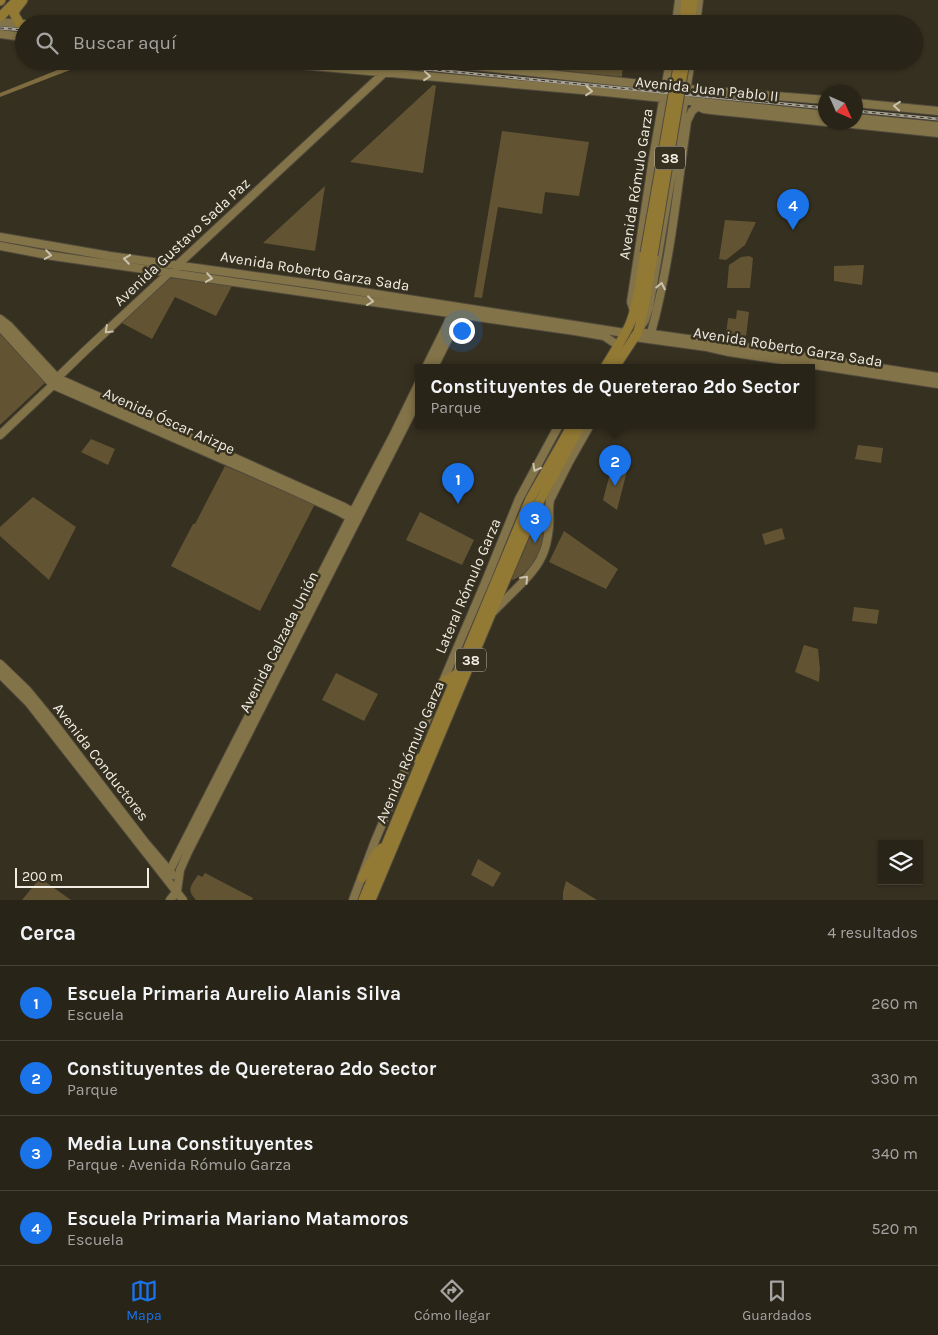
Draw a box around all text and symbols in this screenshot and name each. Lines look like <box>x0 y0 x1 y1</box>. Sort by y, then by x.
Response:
search box <box>15 15 923 70</box>
icon: search <box>33 29 61 57</box>
text: Buscar aquí <box>73 32 177 54</box>
one-way arrow <box>423 70 431 81</box>
street label: Avenida Juan Pablo II <box>635 73 779 105</box>
one-way arrow <box>585 85 593 96</box>
north arrow <box>818 85 863 130</box>
one-way arrow <box>892 101 900 112</box>
street label: Avenida Rómulo Garza <box>615 107 657 261</box>
road number: 38 <box>655 146 685 170</box>
street label: Avenida Gustavo Sada Paz <box>110 174 254 310</box>
pin: 4 <box>777 189 809 230</box>
street label: Avenida Roberto Garza Sada <box>219 247 411 295</box>
one-way arrow <box>44 249 52 259</box>
one-way arrow <box>122 254 131 264</box>
one-way arrow <box>204 272 213 282</box>
one-way arrow <box>656 281 666 290</box>
one-way arrow <box>366 295 374 306</box>
your location <box>449 318 475 344</box>
street label: Avenida Roberto Garza Sada <box>692 323 884 371</box>
one-way arrow <box>105 324 114 333</box>
popup <box>415 364 815 429</box>
text: Constituyentes de Quereterao 2do Sector <box>430 376 800 398</box>
street label: Avenida Óscar Arizpe <box>100 384 238 458</box>
text: Parque <box>430 398 481 417</box>
pin: 2 <box>599 445 631 486</box>
one-way arrow <box>532 462 542 471</box>
pin: 1 <box>442 463 474 504</box>
pin: 3 <box>519 502 551 543</box>
street label: Lateral Rómulo Garza <box>431 516 505 656</box>
street label: Avenida Calzada Unión <box>236 568 322 716</box>
one-way arrow <box>519 575 528 584</box>
road number: 38 <box>456 648 486 672</box>
street label: Avenida Rómulo Garza <box>372 678 448 826</box>
street label: Avenida Conductores <box>49 699 153 825</box>
map controls <box>878 840 923 885</box>
button: layers <box>878 840 923 885</box>
scale bar <box>15 865 149 888</box>
text: 200 m <box>22 868 63 885</box>
text: Cerca <box>20 921 76 945</box>
text: 4 resultados <box>827 923 918 942</box>
text: Escuela Primaria Aurelio Alanis Silva <box>67 983 401 1005</box>
text: 1 <box>33 994 39 1013</box>
text: 260 m <box>871 994 918 1013</box>
text: Escuela <box>67 1005 124 1024</box>
text: Constituyentes de Quereterao 2do Sector <box>67 1058 436 1080</box>
text: 2 <box>31 1069 41 1088</box>
text: 330 m <box>871 1069 918 1088</box>
text: Parque <box>67 1080 118 1099</box>
text: Media Luna Constituyentes <box>67 1133 313 1155</box>
text: 3 <box>31 1144 41 1163</box>
text: 340 m <box>871 1144 918 1163</box>
text: Parque · Avenida Rómulo Garza <box>67 1155 291 1174</box>
text: Escuela Primaria Mariano Matamoros <box>67 1208 409 1230</box>
text: 4 <box>31 1219 41 1238</box>
text: 520 m <box>871 1219 918 1238</box>
text: Escuela <box>67 1230 124 1249</box>
tab: Mapa <box>126 1277 162 1324</box>
tab: Cómo llegar <box>414 1277 490 1324</box>
tab: Guardados <box>742 1277 812 1324</box>

